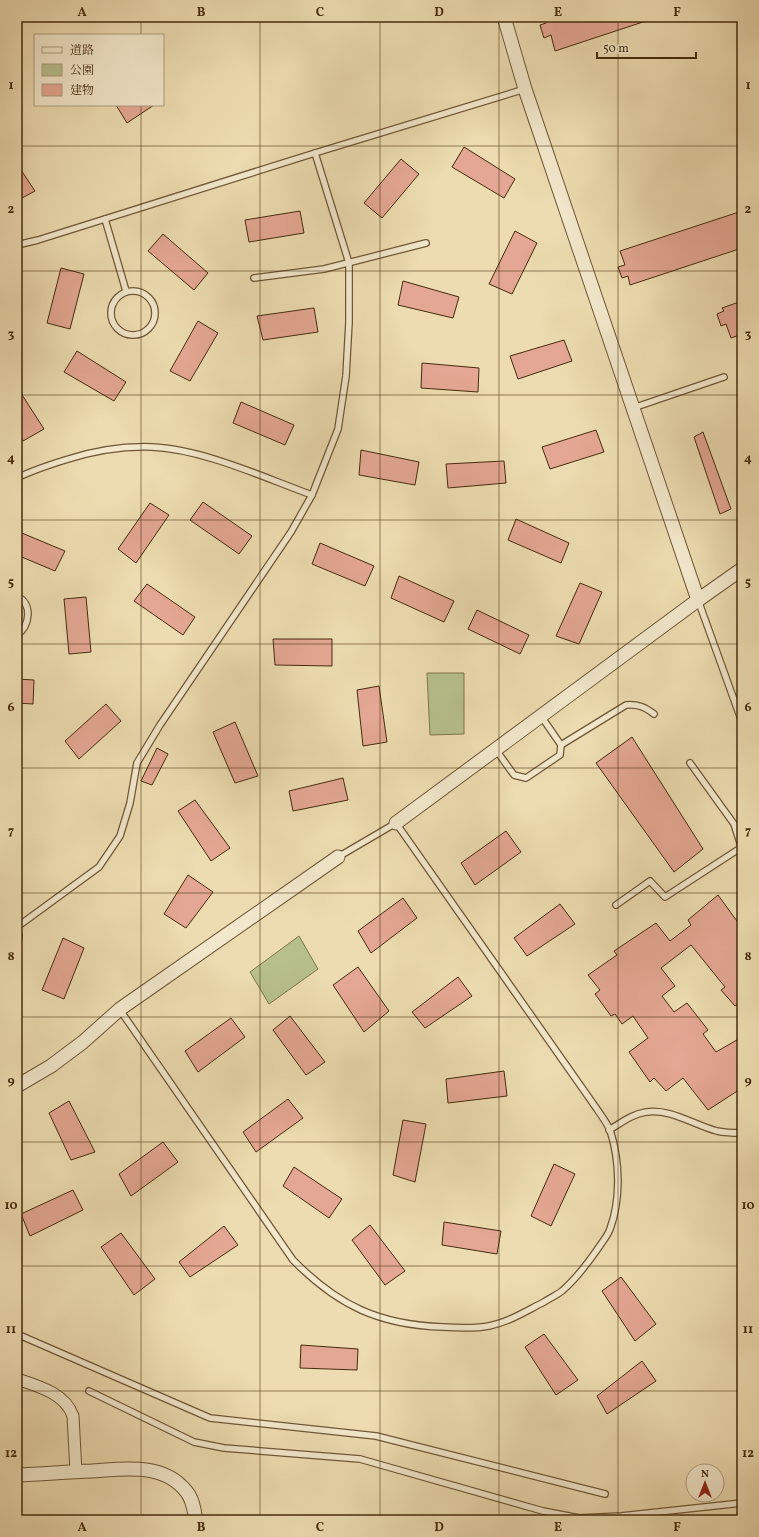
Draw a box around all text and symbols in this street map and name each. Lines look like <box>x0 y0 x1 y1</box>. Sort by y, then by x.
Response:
text: A <box>77 4 87 22</box>
text: B <box>197 4 206 22</box>
text: C <box>316 4 324 22</box>
text: D <box>434 4 444 22</box>
text: E <box>554 4 562 22</box>
text: F <box>673 4 681 22</box>
legend <box>34 34 164 106</box>
scale bar <box>597 34 696 60</box>
text: 50 m <box>603 41 629 57</box>
text: 道路 <box>70 43 94 59</box>
text: 公園 <box>70 63 94 79</box>
text: 1 <box>8 77 14 95</box>
text: 1 <box>745 77 751 95</box>
text: 建物 <box>70 83 94 99</box>
text: 2 <box>8 201 15 219</box>
text: 2 <box>745 201 752 219</box>
text: 3 <box>8 326 15 344</box>
text: 3 <box>745 326 752 344</box>
text: 4 <box>7 450 15 468</box>
text: 4 <box>744 450 752 468</box>
text: 5 <box>8 574 14 592</box>
text: 5 <box>745 574 751 592</box>
text: 6 <box>7 699 15 717</box>
text: 6 <box>744 699 752 717</box>
text: 7 <box>8 823 14 841</box>
text: 7 <box>745 823 751 841</box>
text: 8 <box>7 948 15 966</box>
text: 8 <box>744 948 752 966</box>
text: 9 <box>7 1072 15 1090</box>
text: 9 <box>744 1072 752 1090</box>
text: 10 <box>4 1197 18 1215</box>
text: 10 <box>741 1197 755 1215</box>
text: 11 <box>6 1321 16 1339</box>
text: 11 <box>743 1321 753 1339</box>
text: 12 <box>5 1445 17 1463</box>
text: 12 <box>742 1445 754 1463</box>
north arrow <box>685 1463 725 1503</box>
text: N <box>701 1467 709 1482</box>
text: A <box>77 1519 87 1537</box>
text: B <box>197 1519 206 1537</box>
text: C <box>316 1519 324 1537</box>
text: D <box>434 1519 444 1537</box>
text: E <box>554 1519 562 1537</box>
text: F <box>673 1519 681 1537</box>

